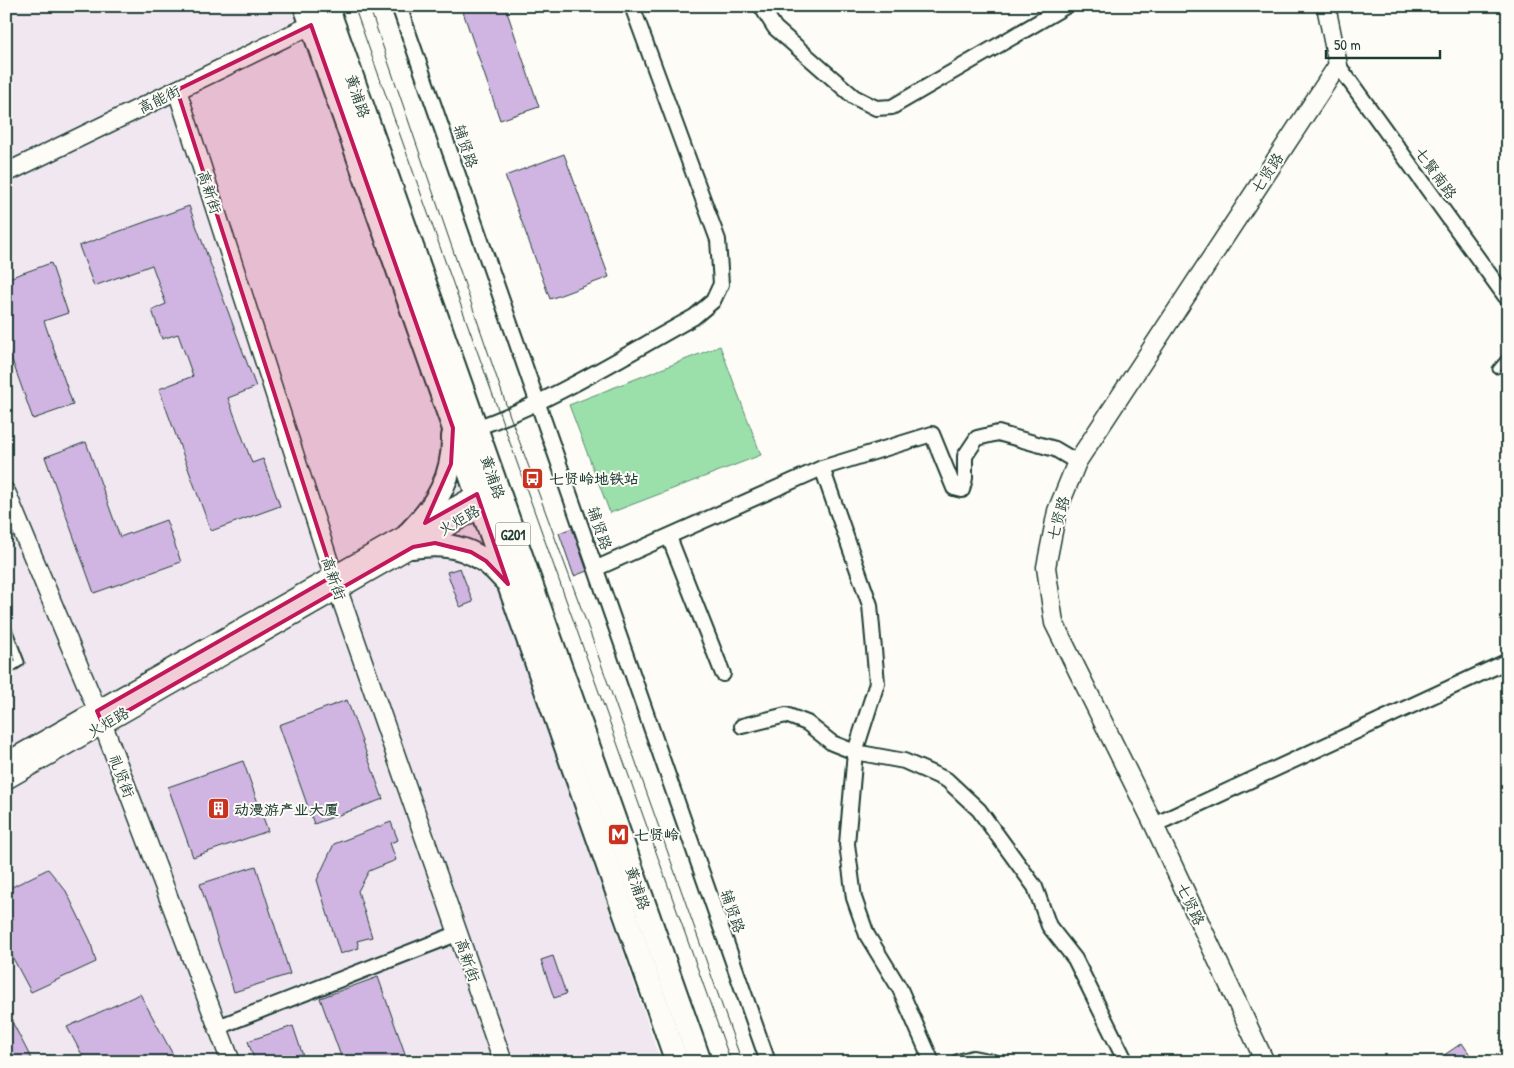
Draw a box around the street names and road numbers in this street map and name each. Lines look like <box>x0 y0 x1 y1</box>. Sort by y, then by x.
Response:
street label: 黄浦路 <box>341 71 375 121</box>
street label: 高能街 <box>134 80 184 118</box>
street label: 辅贤路 <box>449 121 483 171</box>
street label: 七賢南路 <box>1410 143 1462 203</box>
street label: 七贤路 <box>1246 148 1288 198</box>
street label: 高新街 <box>193 167 227 217</box>
street label: 黄浦路 <box>476 452 510 502</box>
street label: 七贤路 <box>1042 493 1074 543</box>
street label: 火炬路 <box>434 500 484 540</box>
street label: 辅贤路 <box>583 503 617 553</box>
road number: G201 <box>496 522 530 546</box>
street label: 高新街 <box>317 553 351 603</box>
street label: 火炬路 <box>83 702 133 742</box>
street label: 礼贤街 <box>104 751 140 801</box>
street label: 黄浦路 <box>621 863 655 913</box>
street label: 七贤路 <box>1172 879 1210 929</box>
street label: 辅贤路 <box>716 886 750 936</box>
street label: 高新街 <box>451 935 485 985</box>

